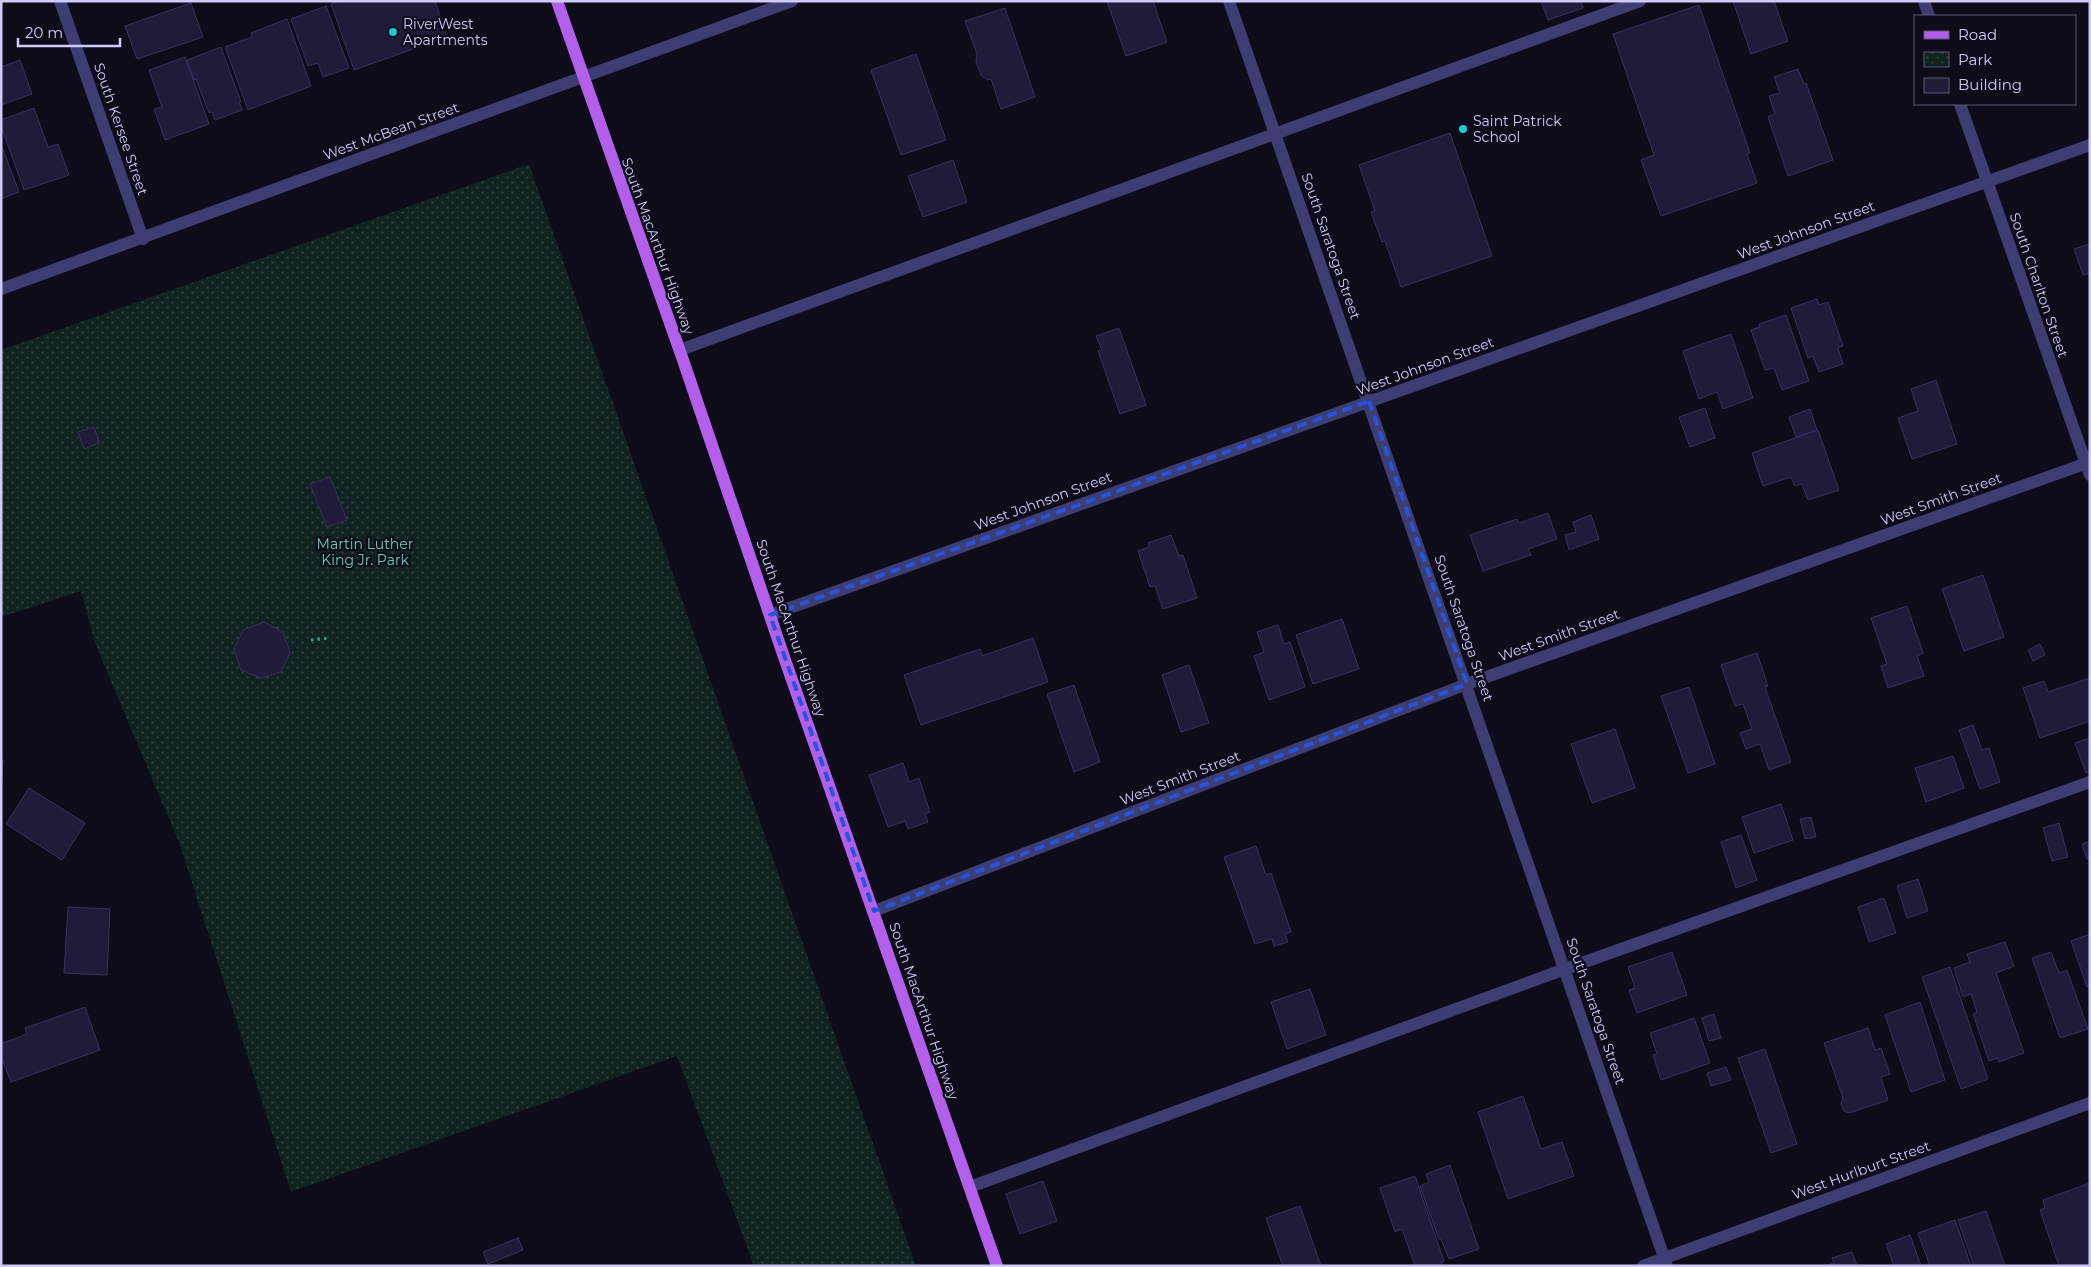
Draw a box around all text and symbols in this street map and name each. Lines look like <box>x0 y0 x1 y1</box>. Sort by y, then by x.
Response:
scale bar <box>18 15 120 47</box>
place label: RiverWest Apartments <box>403 15 488 49</box>
legend <box>1914 15 2076 105</box>
text: 20 m <box>25 23 63 42</box>
text: Road <box>1958 25 1997 44</box>
marker: RiverWest Apartments <box>387 26 399 38</box>
text: Park <box>1958 50 1992 69</box>
street label: South Kersee Street <box>90 60 152 198</box>
text: Building <box>1958 75 2022 94</box>
street label: West McBean Street <box>321 98 462 164</box>
place label: Saint Patrick School <box>1473 112 1562 146</box>
marker: Saint Patrick School <box>1457 123 1469 135</box>
street label: South MacArthur Highway <box>618 155 698 337</box>
street label: South Saratoga Street <box>1297 170 1365 322</box>
street label: West Johnson Street <box>1735 197 1878 263</box>
street label: South Charlton Street <box>2006 210 2072 360</box>
street label: West Johnson Street <box>1354 333 1497 399</box>
street label: West Johnson Street <box>972 468 1115 534</box>
street label: West Smith Street <box>1878 469 2004 529</box>
park label: Martin Luther King Jr. Park <box>317 535 414 569</box>
street label: South MacArthur Highway <box>752 537 830 719</box>
street label: South Saratoga Street <box>1430 552 1498 704</box>
street label: West Smith Street <box>1496 605 1622 665</box>
street label: West Smith Street <box>1117 747 1243 809</box>
street label: South MacArthur Highway <box>885 920 963 1102</box>
street label: South Saratoga Street <box>1562 935 1630 1087</box>
street label: West Hurlburt Street <box>1789 1136 1933 1203</box>

